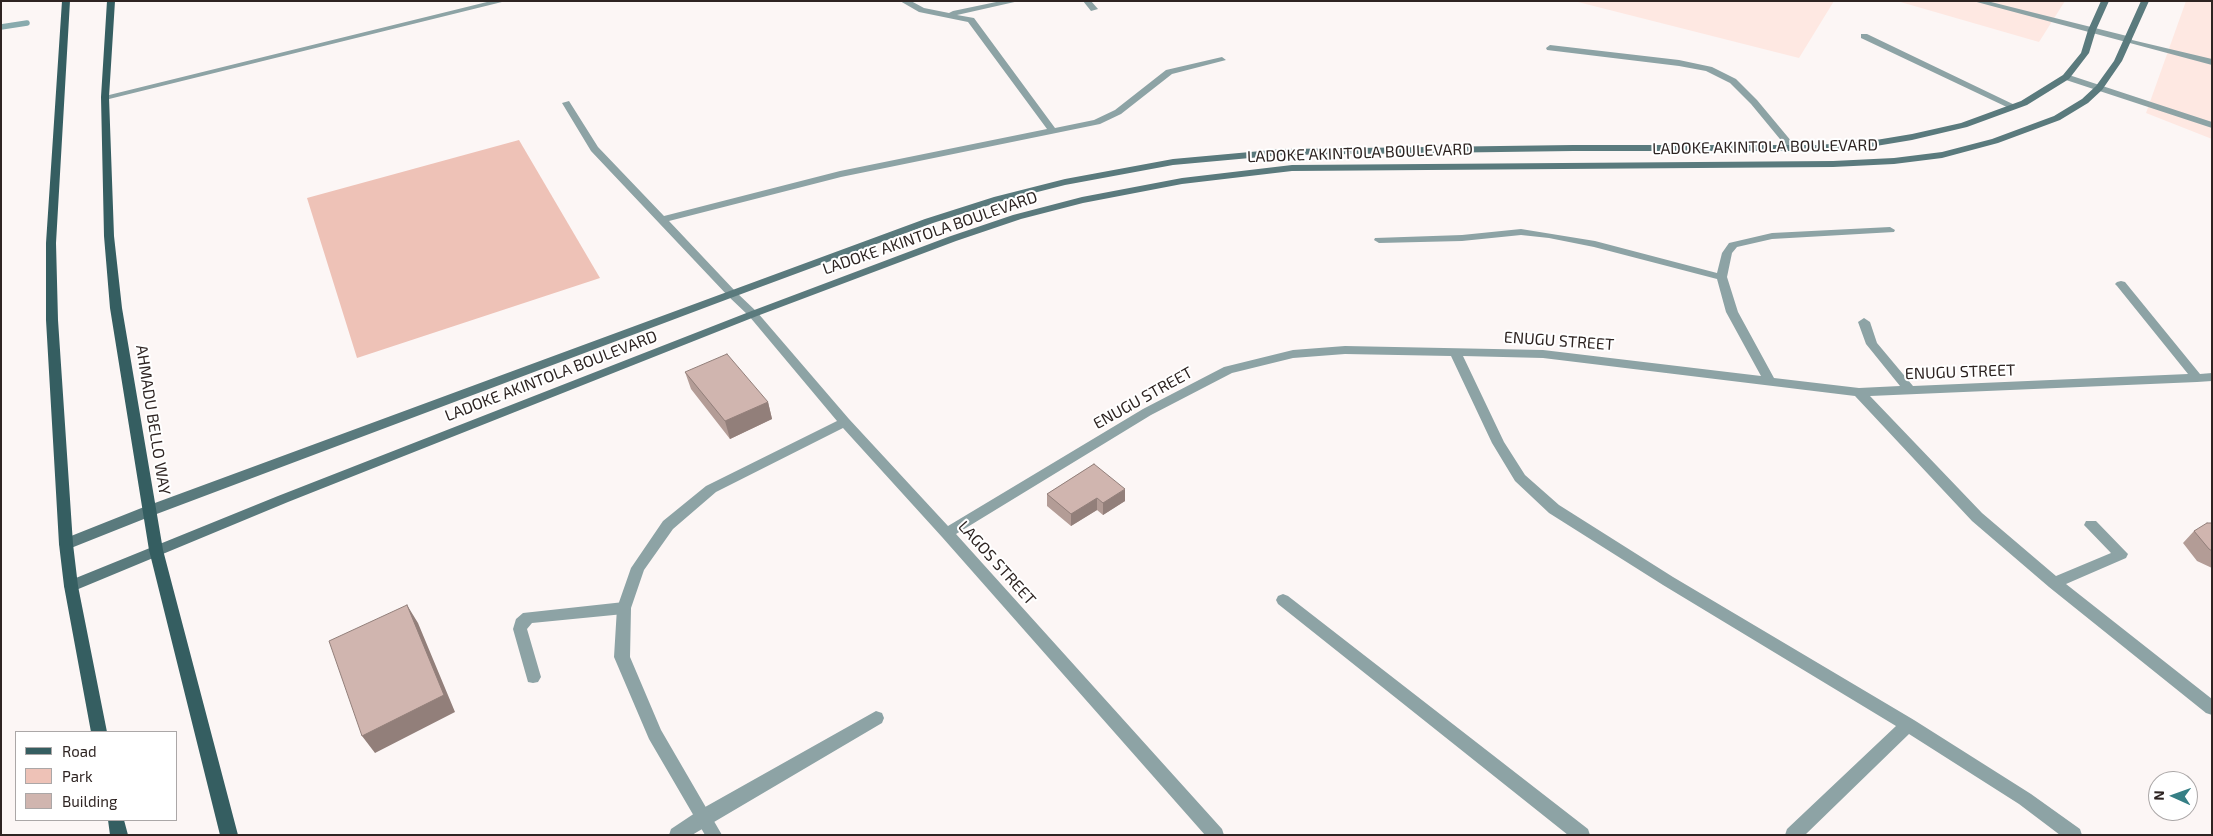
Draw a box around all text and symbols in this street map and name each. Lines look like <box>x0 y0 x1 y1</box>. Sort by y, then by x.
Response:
street label: LADOKE AKINTOLA BOULEVARD <box>1652 135 1878 159</box>
street label: LADOKE AKINTOLA BOULEVARD <box>1247 139 1473 167</box>
street label: LADOKE AKINTOLA BOULEVARD <box>820 187 1040 279</box>
street label: LADOKE AKINTOLA BOULEVARD <box>442 327 660 425</box>
street label: ENUGU STREET <box>1503 328 1615 354</box>
street label: AHMADU BELLO WAY <box>132 344 174 496</box>
street label: ENUGU STREET <box>1904 360 2016 384</box>
street label: ENUGU STREET <box>1090 363 1196 433</box>
street label: LAGOS STREET <box>954 517 1040 609</box>
legend <box>15 731 178 821</box>
text: Road <box>62 742 97 760</box>
text: Park <box>62 767 93 785</box>
north arrow <box>2148 771 2198 821</box>
text: N <box>2150 790 2167 801</box>
text: Building <box>62 792 117 810</box>

